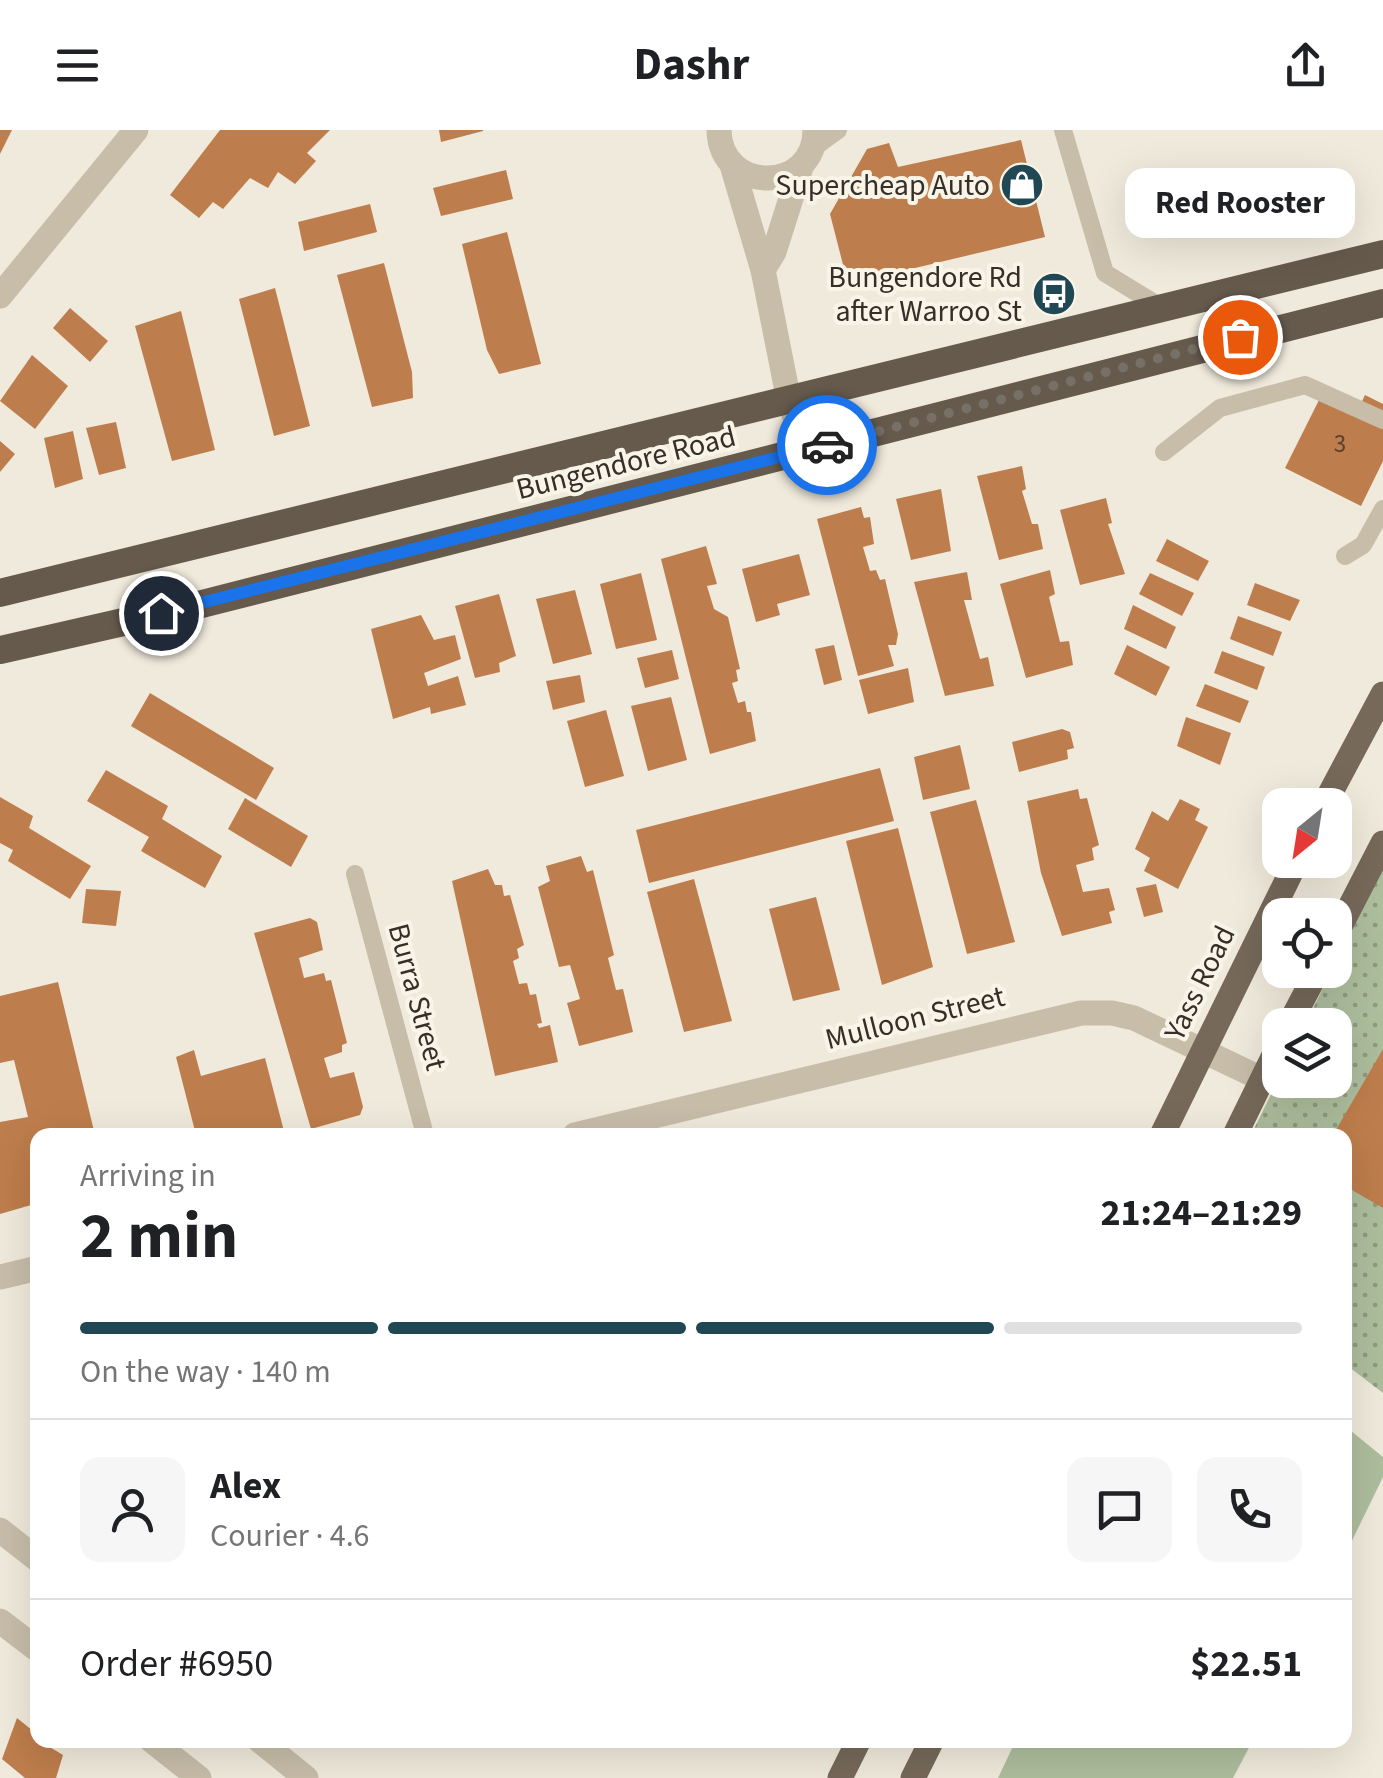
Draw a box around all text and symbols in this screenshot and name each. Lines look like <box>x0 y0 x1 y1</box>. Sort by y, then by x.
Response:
text: Dashr <box>634 33 749 97</box>
icon: menu <box>50 38 105 93</box>
icon: share <box>1278 38 1333 93</box>
shop icon: Supercheap Auto <box>999 162 1045 208</box>
place label: Supercheap Auto <box>775 164 990 207</box>
callout: Red Rooster <box>1125 167 1355 237</box>
text: Red Rooster <box>1155 180 1325 226</box>
place label: Bungendore Rd after Warroo St <box>828 256 1022 333</box>
bus stop icon: Bungendore Rd after Warroo St <box>1031 271 1077 317</box>
pin <box>1198 295 1283 380</box>
icon: bag <box>1213 310 1268 365</box>
courier <box>777 395 877 495</box>
street label: Bungendore Road <box>512 415 740 511</box>
icon: car <box>800 418 855 473</box>
house number: 3 <box>1334 426 1346 462</box>
pin <box>119 571 204 656</box>
icon: home <box>134 586 189 641</box>
north arrow <box>1262 788 1352 878</box>
map controls <box>1262 788 1352 1098</box>
button: locate <box>1262 898 1352 988</box>
street label: Yass Road <box>1153 918 1246 1049</box>
street label: Burra Street <box>377 919 457 1075</box>
street label: Mulloon Street <box>821 975 1009 1061</box>
button: layers <box>1262 1008 1352 1098</box>
text: Arriving in <box>80 1153 216 1199</box>
text: 21:24–21:29 <box>1100 1186 1302 1240</box>
text: 2 min <box>80 1190 238 1283</box>
text: On the way · 140 m <box>80 1349 331 1395</box>
button: person <box>80 1457 185 1562</box>
button: chat <box>1067 1457 1172 1562</box>
button: phone <box>1197 1457 1302 1562</box>
text: Alex <box>210 1459 281 1513</box>
text: Courier · 4.6 <box>210 1513 370 1559</box>
text: Order #6950 <box>80 1637 273 1691</box>
text: $22.51 <box>1190 1637 1302 1691</box>

